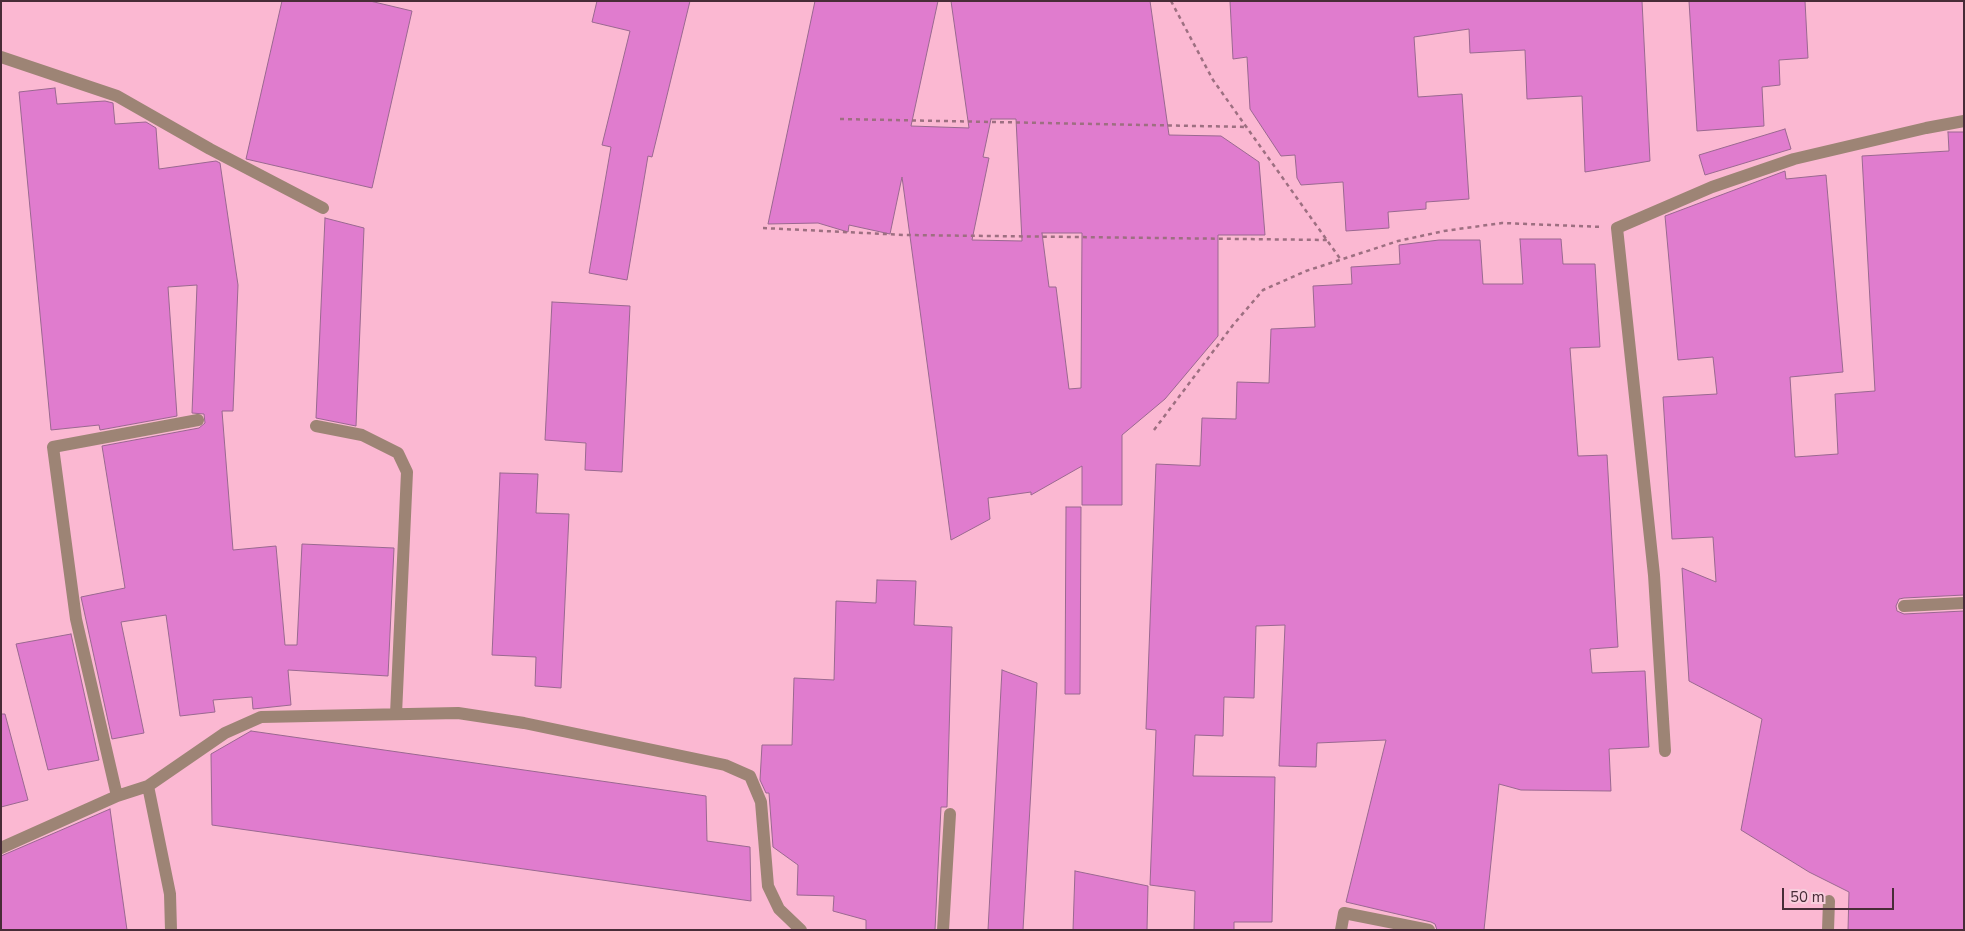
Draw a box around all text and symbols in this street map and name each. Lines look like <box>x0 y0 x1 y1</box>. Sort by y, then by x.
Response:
scale bar <box>1785 878 1898 910</box>
text: 50 m <box>1790 887 1825 907</box>

